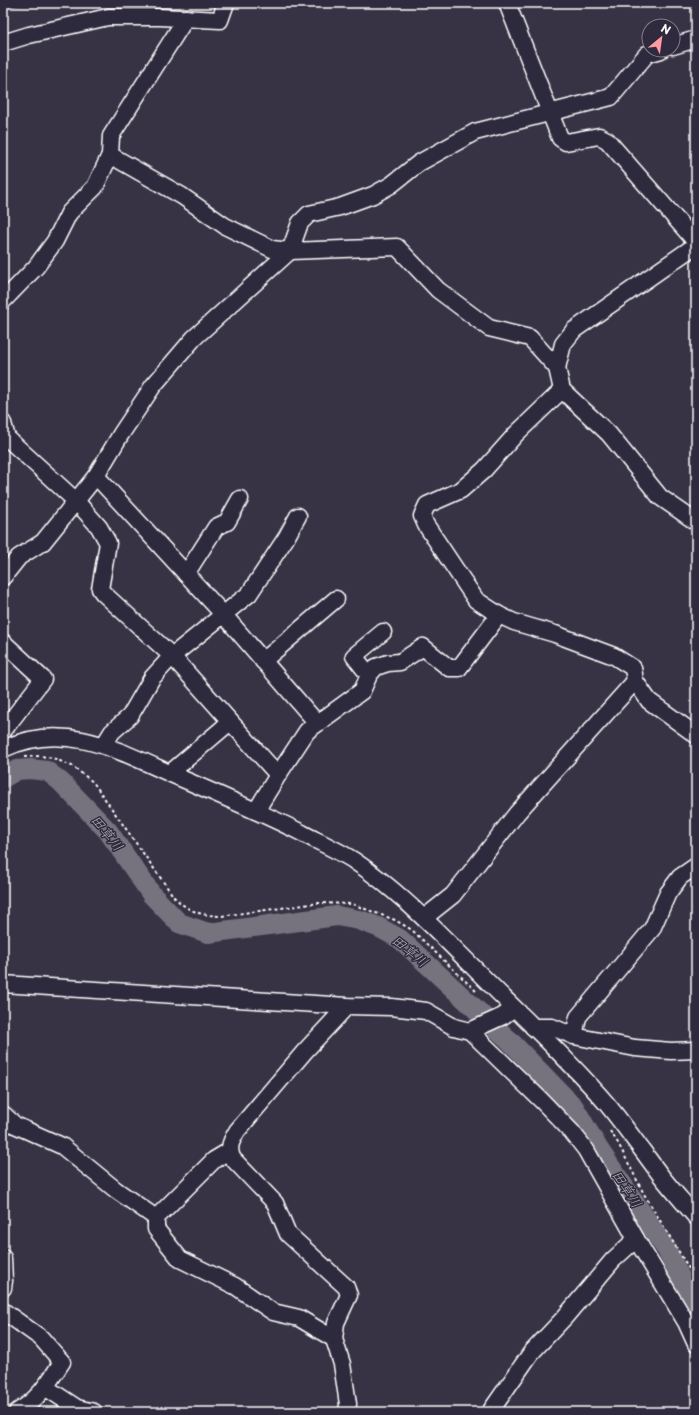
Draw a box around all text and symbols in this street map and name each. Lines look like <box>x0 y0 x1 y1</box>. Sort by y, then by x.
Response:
north arrow <box>641 18 681 58</box>
text: N <box>658 19 674 39</box>
water label: 田草川 <box>86 810 129 856</box>
water label: 田草川 <box>387 929 433 972</box>
water label: 田草川 <box>607 1165 648 1212</box>

